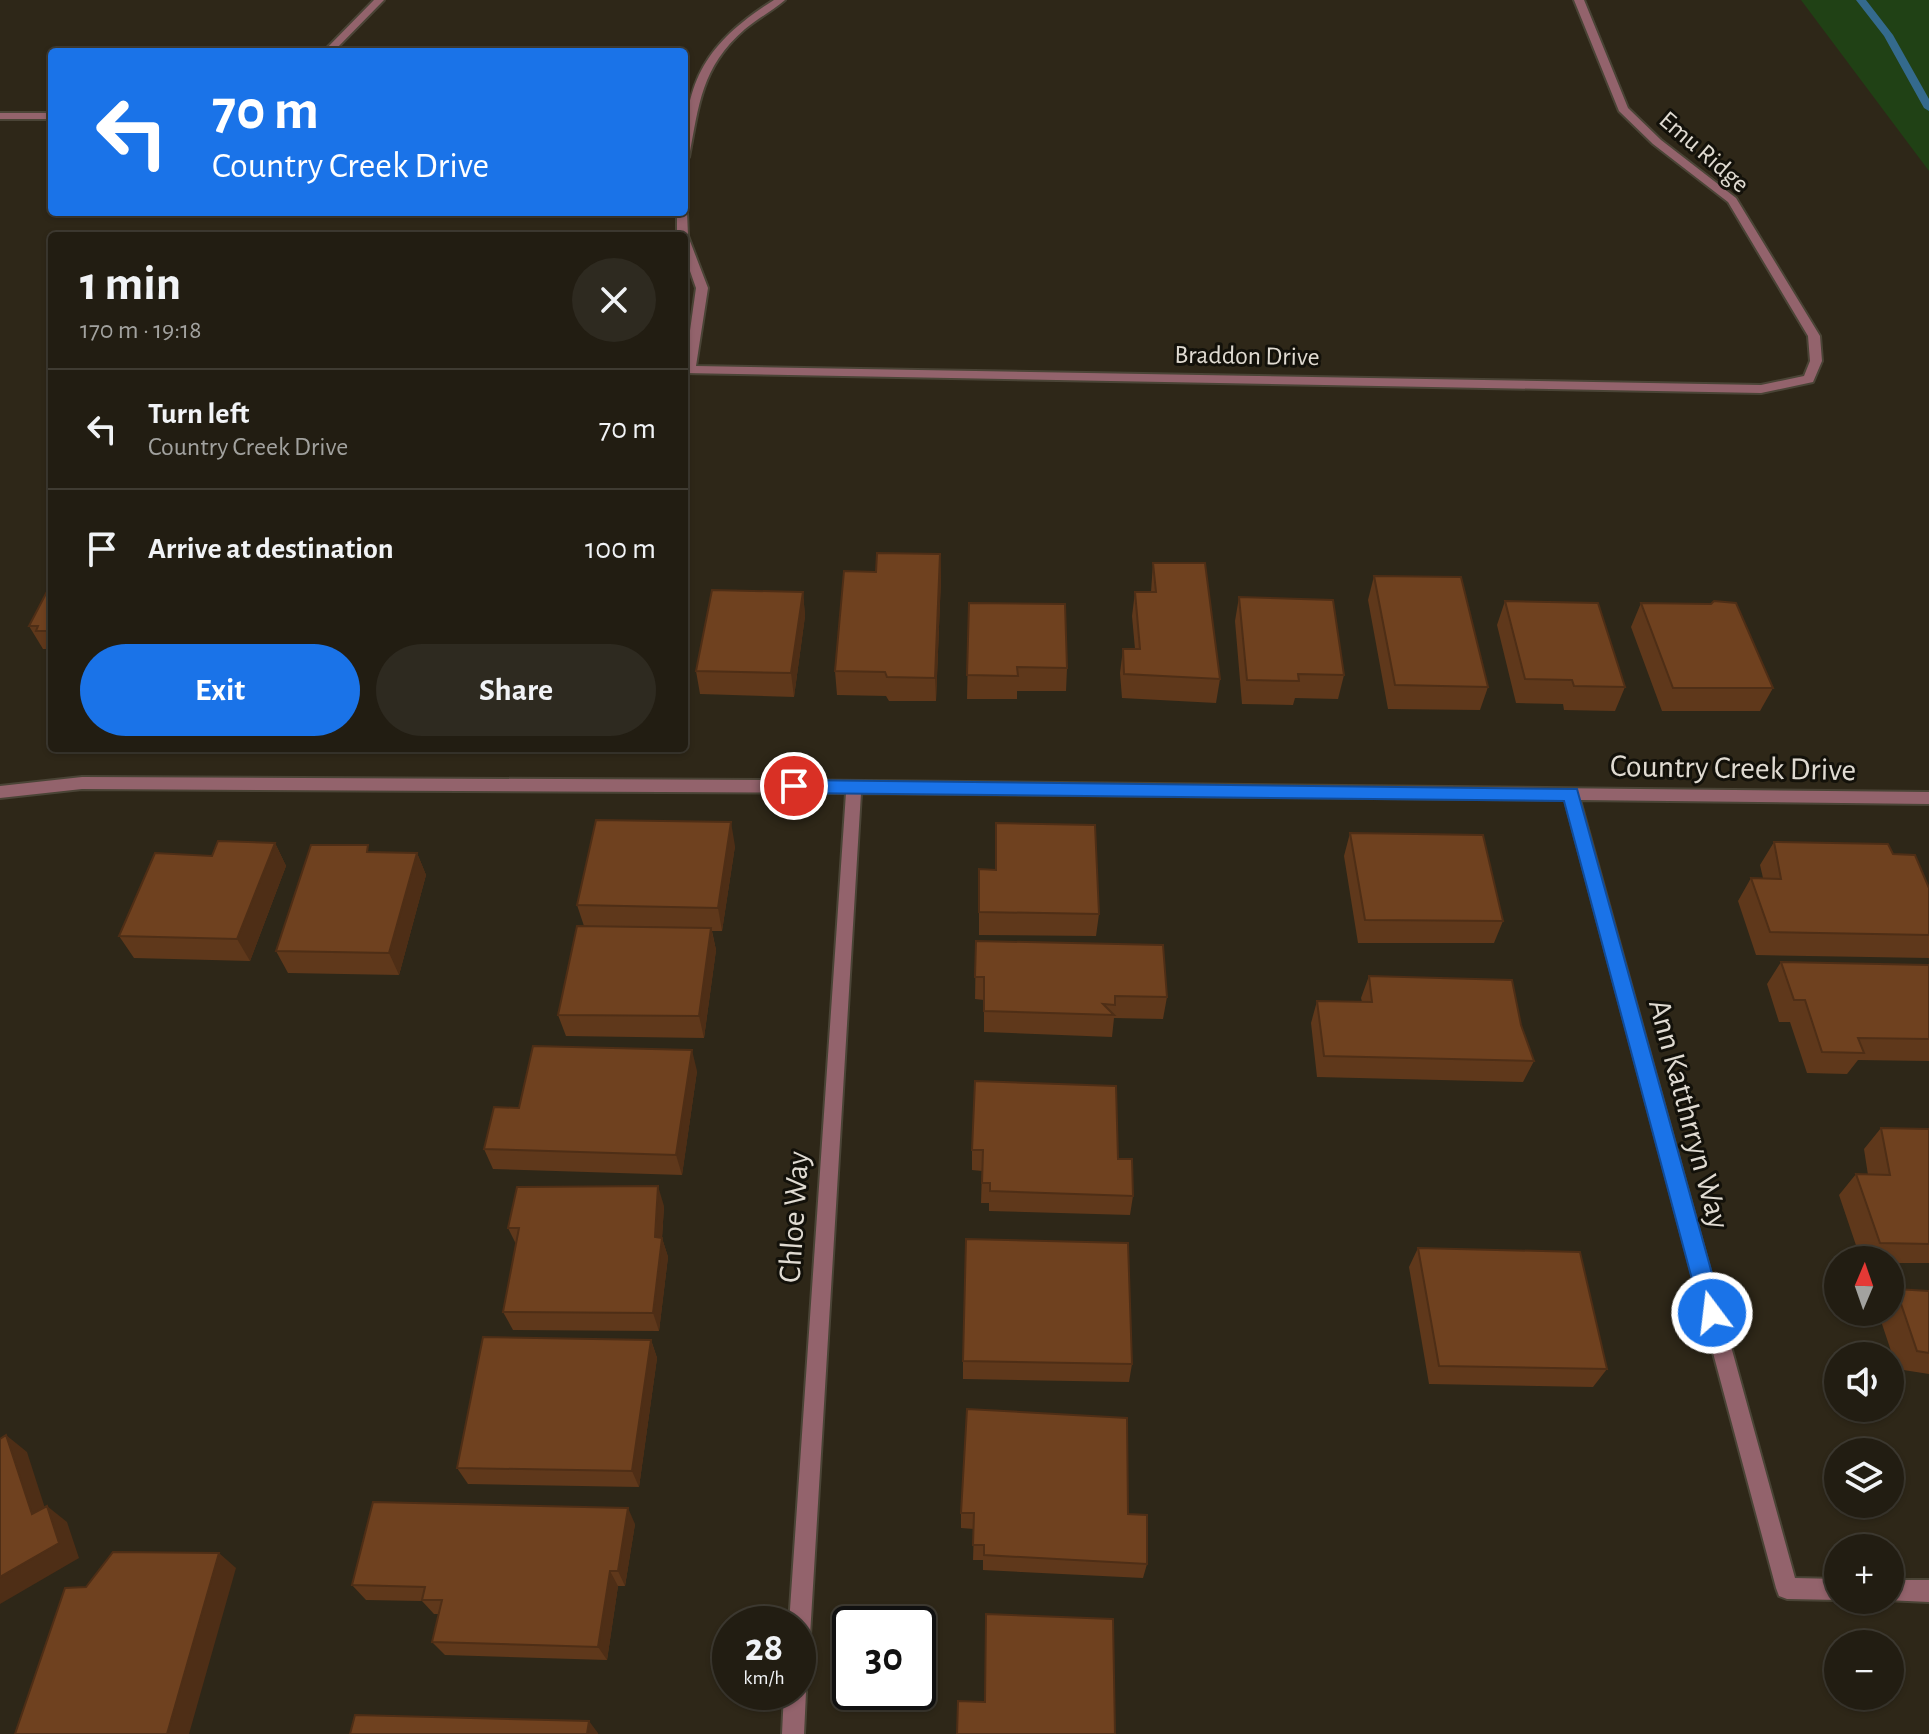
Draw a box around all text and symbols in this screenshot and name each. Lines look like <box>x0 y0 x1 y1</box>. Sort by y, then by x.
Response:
icon: left <box>80 80 184 184</box>
text: 70 m <box>212 83 319 139</box>
street label: Emu Ridge <box>1654 106 1754 198</box>
text: Country Creek Drive <box>212 148 489 184</box>
button: close <box>572 258 656 342</box>
text: 1 min <box>80 261 181 309</box>
text: 170 m · 19:18 <box>80 317 202 343</box>
street label: Braddon Drive <box>1174 342 1320 370</box>
text: Turn left <box>148 399 249 429</box>
icon: left <box>80 407 124 451</box>
text: 70 m <box>599 414 656 444</box>
text: Country Creek Drive <box>148 434 348 460</box>
icon: arrive <box>80 527 124 571</box>
text: Arrive at destination <box>148 534 394 564</box>
text: 100 m <box>585 534 656 564</box>
button: Exit <box>80 644 360 736</box>
button: Share <box>376 644 656 736</box>
street label: Country Creek Drive <box>1610 750 1856 786</box>
pin <box>760 752 828 820</box>
icon: arrive <box>772 764 816 808</box>
street label: Ann Katthrryn Way <box>1643 996 1735 1233</box>
street label: Chloe Way <box>773 1150 815 1284</box>
north arrow <box>1824 1246 1904 1326</box>
map controls <box>1824 1246 1904 1710</box>
position arrow <box>1670 1271 1754 1355</box>
button: sound <box>1824 1342 1904 1422</box>
button: layers <box>1824 1438 1904 1518</box>
button: + <box>1824 1534 1904 1614</box>
speed limit sign: 30 <box>832 1606 936 1710</box>
text: 28 <box>745 1628 783 1668</box>
button: − <box>1824 1630 1904 1710</box>
text: km/h <box>743 1668 785 1688</box>

